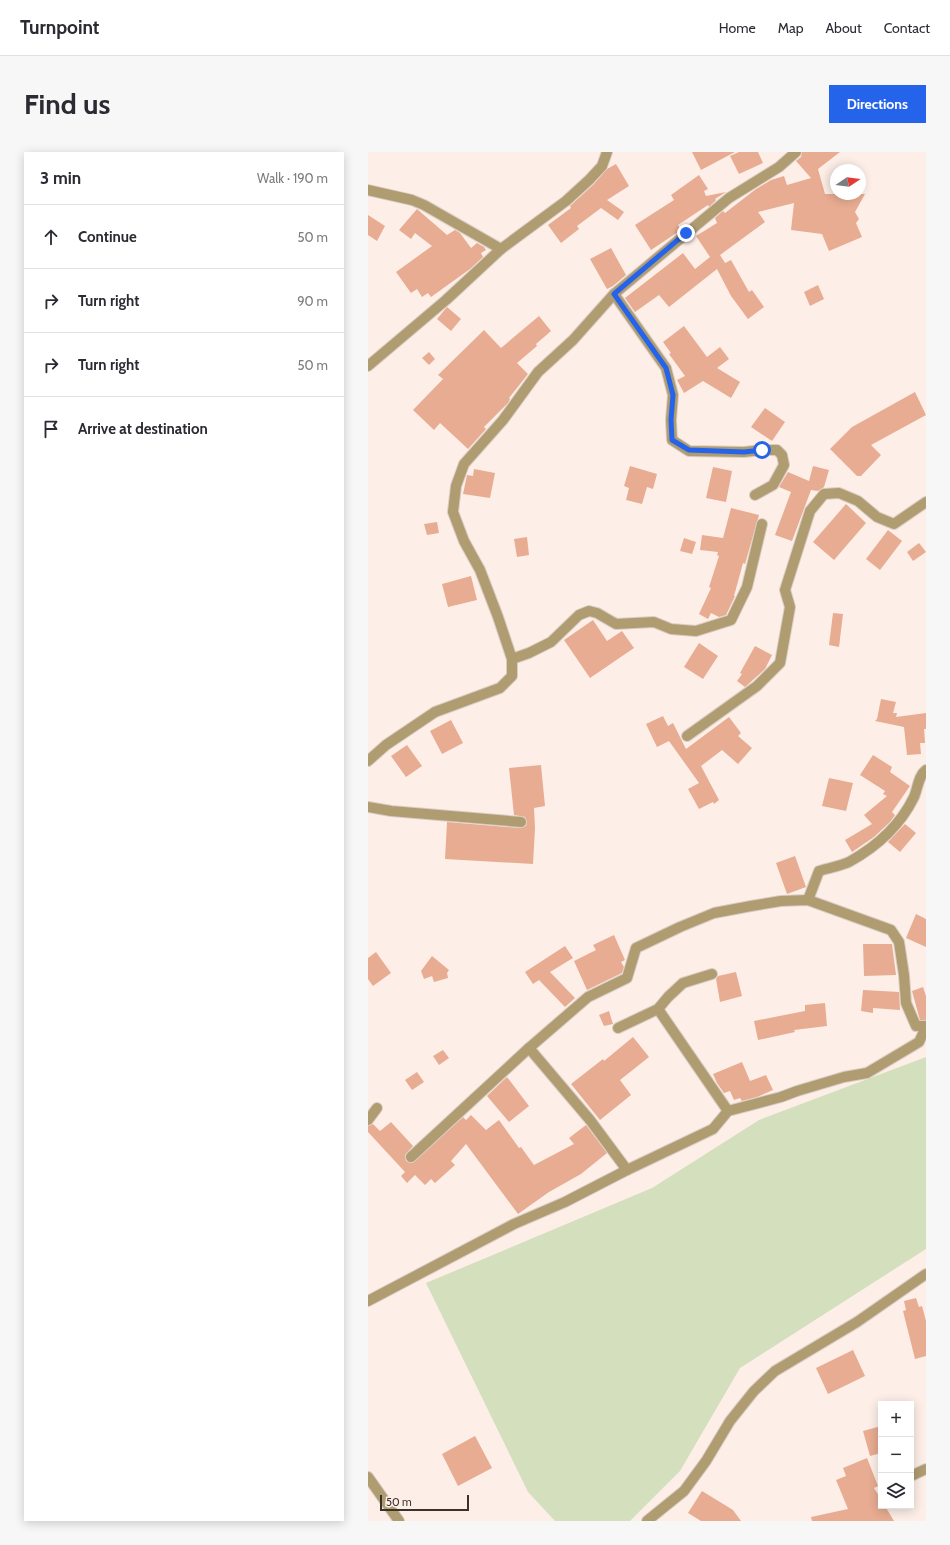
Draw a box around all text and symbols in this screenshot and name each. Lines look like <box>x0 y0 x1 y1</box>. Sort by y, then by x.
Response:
text: Turnpoint <box>20 16 99 39</box>
text: Home <box>719 19 756 37</box>
text: Map <box>778 19 803 37</box>
text: About <box>825 19 862 37</box>
text: Contact <box>884 19 930 37</box>
button: Directions <box>829 85 926 123</box>
text: Find us <box>24 87 110 121</box>
north arrow <box>830 164 866 200</box>
text: 3 min <box>40 168 81 188</box>
text: Walk · 190 m <box>257 170 328 186</box>
route end <box>677 224 695 242</box>
icon: ahead <box>40 226 62 248</box>
text: Continue <box>78 228 137 246</box>
text: 50 m <box>298 229 328 245</box>
icon: right <box>40 290 62 312</box>
text: Turn right <box>78 292 139 310</box>
text: 90 m <box>297 293 328 309</box>
icon: right <box>40 354 62 376</box>
text: Turn right <box>78 356 139 374</box>
text: 50 m <box>298 357 328 373</box>
icon: arrive <box>40 418 62 440</box>
text: Arrive at destination <box>78 420 208 438</box>
route start <box>753 441 771 459</box>
map controls <box>878 1401 914 1509</box>
button: + <box>878 1401 914 1437</box>
button: − <box>878 1437 914 1473</box>
button: layers <box>878 1473 914 1509</box>
scale bar <box>380 1493 469 1512</box>
text: 50 m <box>386 1495 412 1509</box>

